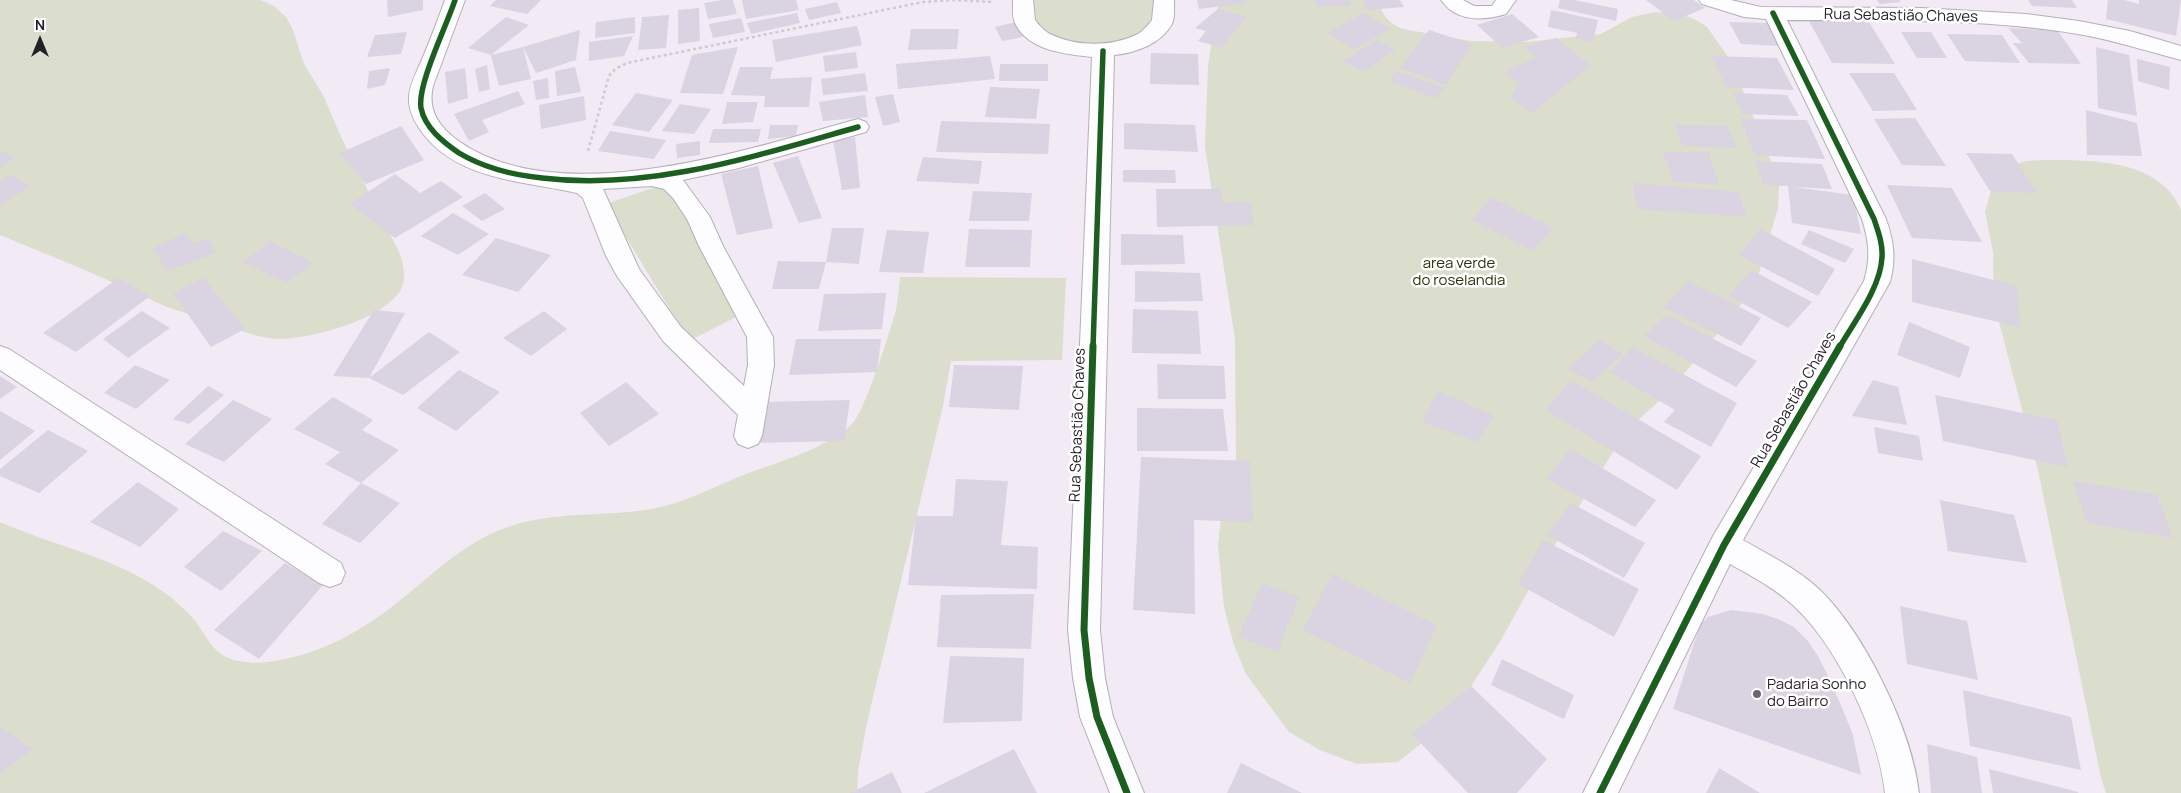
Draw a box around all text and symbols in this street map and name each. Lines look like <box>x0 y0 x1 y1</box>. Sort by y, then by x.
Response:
street label: Rua Sebastião Chaves <box>1824 6 1978 26</box>
north arrow <box>15 15 65 65</box>
text: N <box>35 15 45 34</box>
park label: area verde do roselandia <box>1413 255 1505 290</box>
street label: Rua Sebastião Chaves <box>1748 329 1840 471</box>
street label: Rua Sebastião Chaves <box>1066 348 1090 502</box>
place label: Padaria Sonho do Bairro <box>1767 676 1866 711</box>
marker: Padaria Sonho do Bairro <box>1751 688 1763 700</box>

